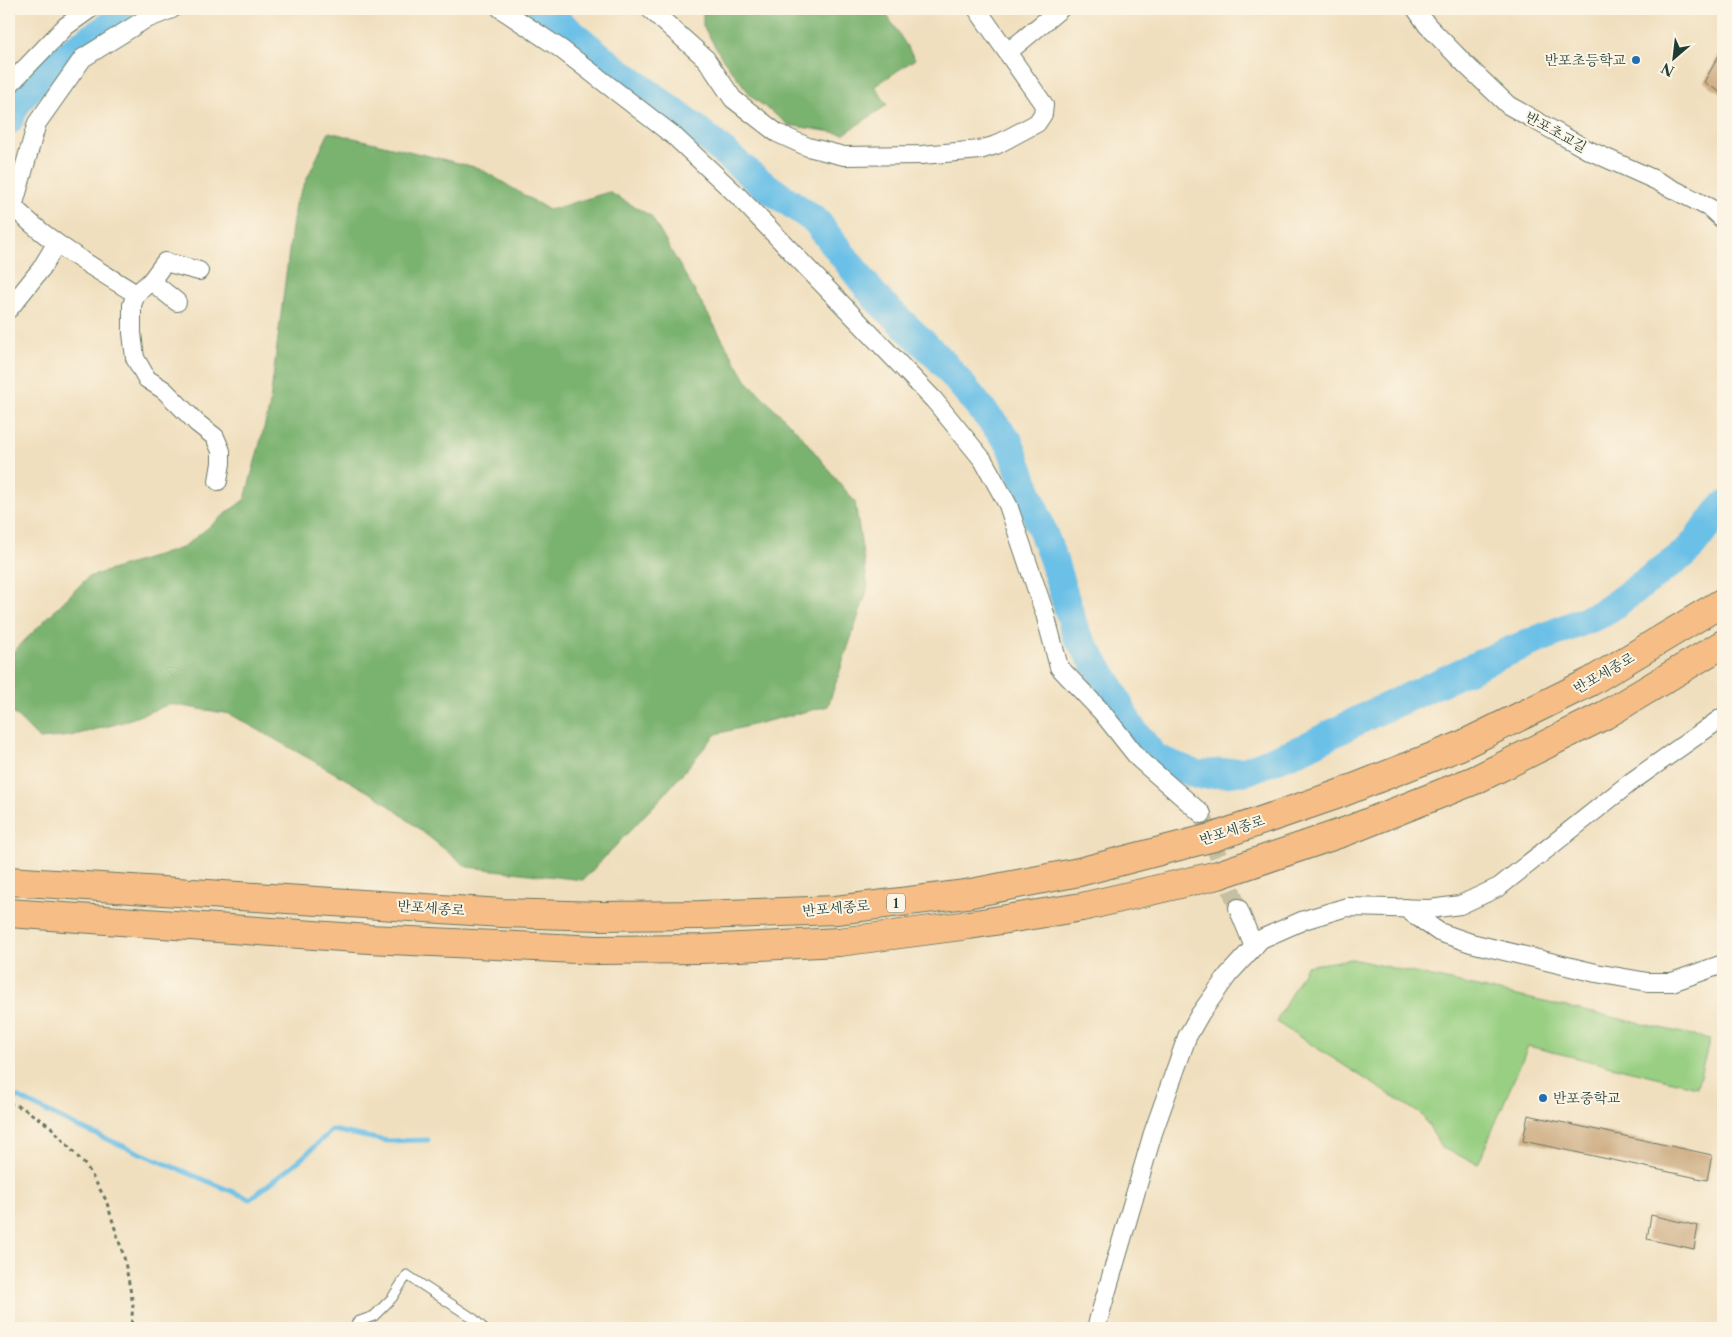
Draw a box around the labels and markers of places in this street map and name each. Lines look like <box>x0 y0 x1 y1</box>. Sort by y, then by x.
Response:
place label: 반포초등학교 <box>1545 51 1626 69</box>
marker: 반포초등학교 <box>1630 54 1642 66</box>
place label: 반포중학교 <box>1553 1089 1621 1107</box>
marker: 반포중학교 <box>1537 1092 1549 1104</box>

